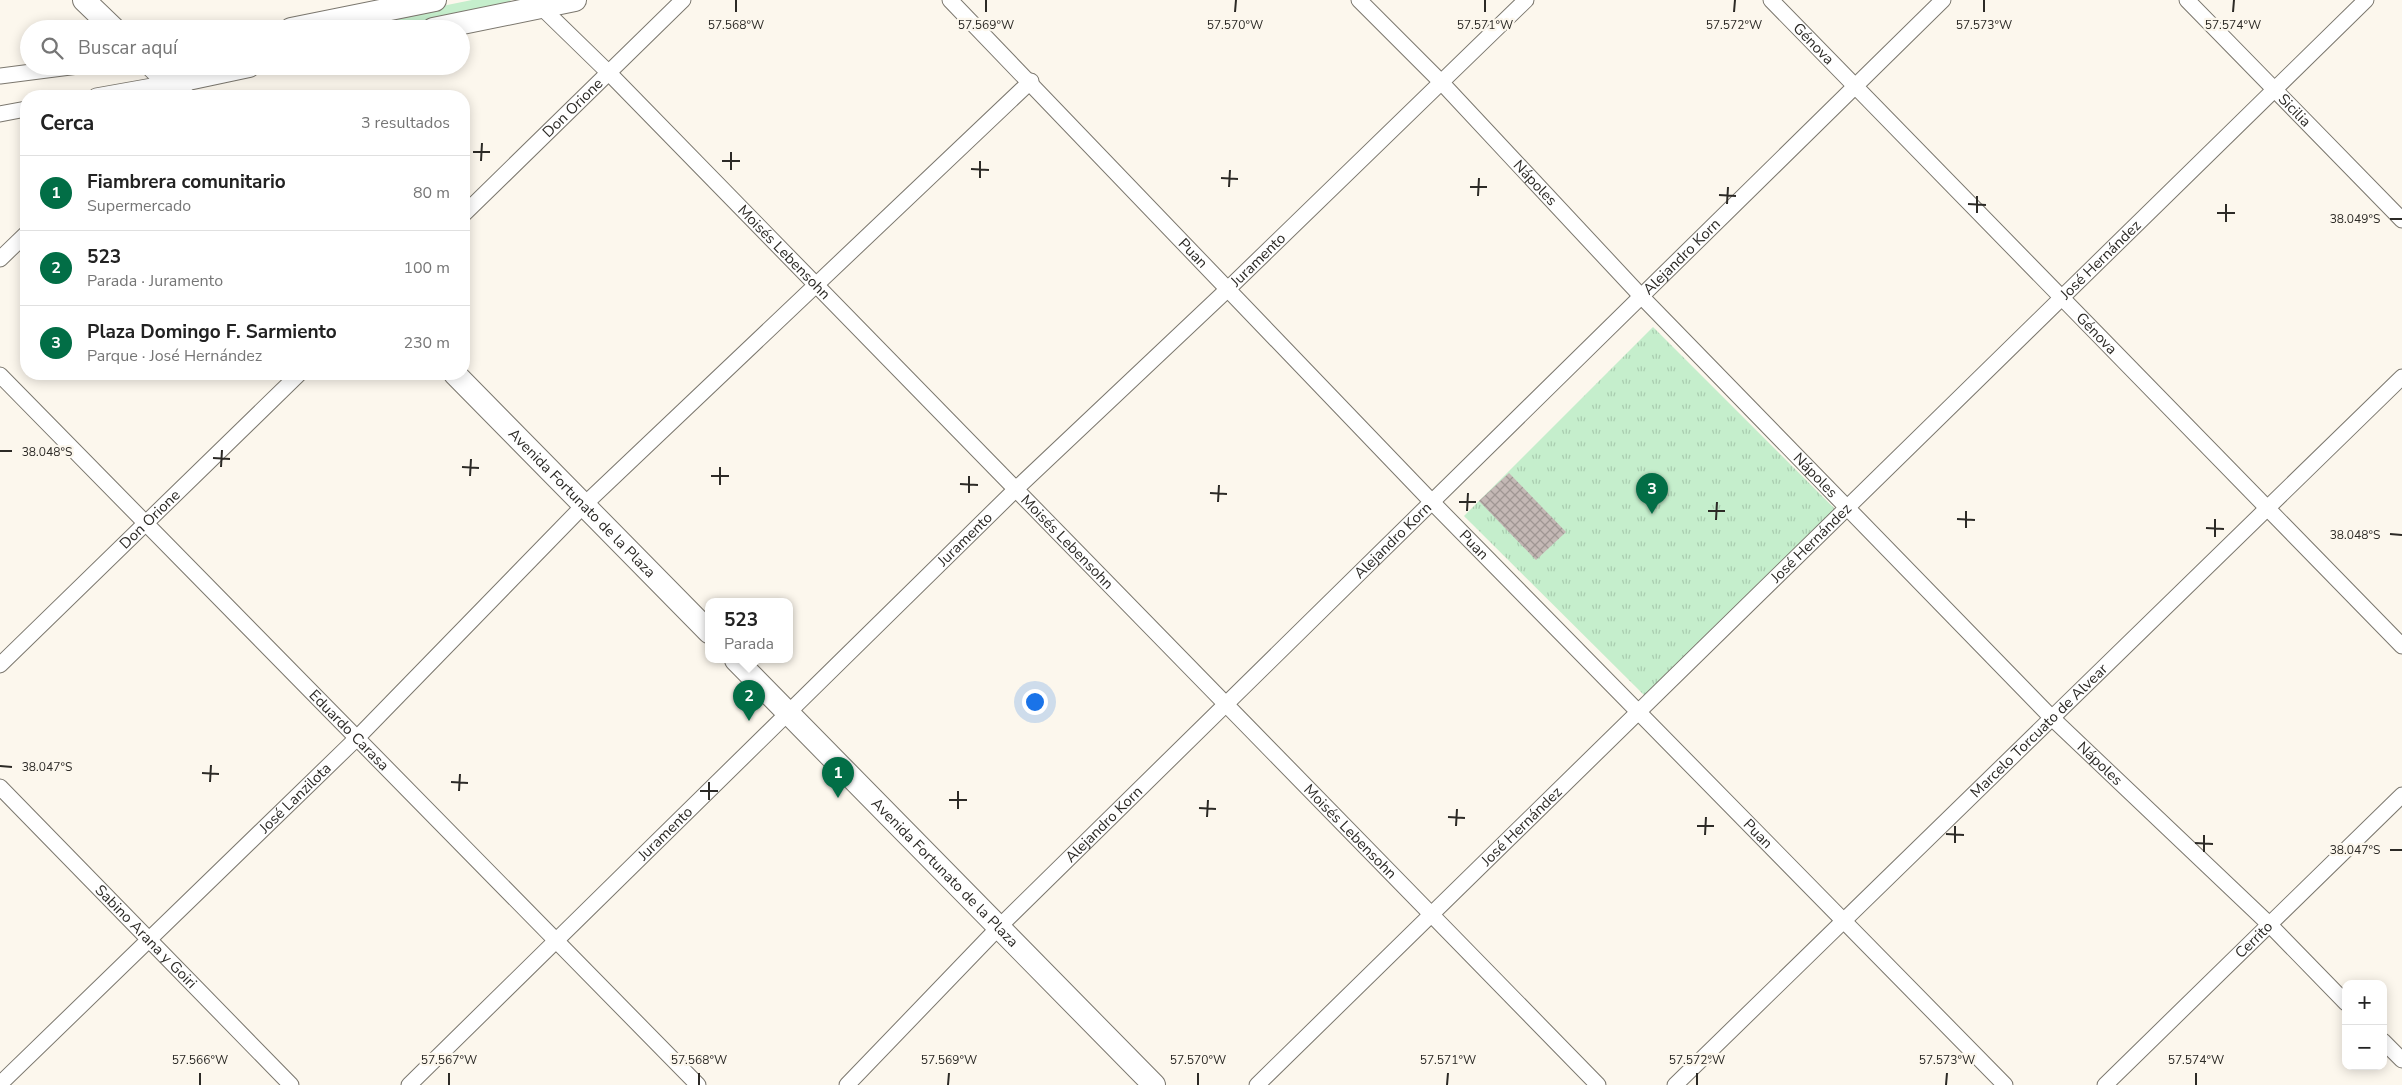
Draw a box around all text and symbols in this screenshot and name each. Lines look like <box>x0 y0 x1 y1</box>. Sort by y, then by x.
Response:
text: 57.568°W <box>708 17 764 33</box>
text: 57.569°W <box>958 17 1014 33</box>
text: 57.570°W <box>1207 17 1263 33</box>
text: 57.571°W <box>1457 17 1513 33</box>
text: 57.572°W <box>1706 17 1762 33</box>
text: 57.573°W <box>1956 17 2012 33</box>
text: 57.574°W <box>2205 17 2261 33</box>
street label: Génova <box>1789 18 1839 69</box>
search box <box>20 20 470 75</box>
icon: search <box>38 34 66 62</box>
text: Buscar aquí <box>78 35 177 61</box>
street label: Don Orione <box>538 74 607 142</box>
street label: Sicilia <box>2274 89 2315 131</box>
text: Cerca <box>40 109 94 137</box>
text: 3 resultados <box>361 112 450 134</box>
street label: Nápoles <box>1509 156 1562 210</box>
text: Fiambrera comunitario <box>87 169 286 195</box>
text: 1 <box>51 182 61 204</box>
text: 80 m <box>413 182 450 204</box>
text: Supermercado <box>87 195 191 217</box>
street label: Moisés Lebensohn <box>733 201 835 304</box>
text: 38.049°S <box>2330 211 2380 227</box>
street label: Alejandro Korn <box>1639 214 1725 299</box>
street label: José Hernández <box>2055 216 2145 305</box>
street label: Juramento <box>1225 228 1290 292</box>
street label: Puan <box>1174 234 1212 272</box>
text: 523 <box>87 244 121 270</box>
text: 2 <box>51 257 61 279</box>
text: 100 m <box>403 257 450 279</box>
text: Parada · Juramento <box>87 270 223 292</box>
street label: Génova <box>2072 308 2122 359</box>
text: Plaza Domingo F. Sarmiento <box>87 319 337 345</box>
text: 3 <box>51 332 61 354</box>
text: 230 m <box>403 332 450 354</box>
text: Parque · José Hernández <box>87 345 262 367</box>
street label: Avenida Fortunato de la Plaza <box>504 424 660 582</box>
text: 38.048°S <box>22 444 72 460</box>
street label: Nápoles <box>1789 448 1842 502</box>
pin: 3 <box>1636 473 1668 514</box>
street label: Don Orione <box>115 485 184 553</box>
street label: Moisés Lebensohn <box>1016 490 1118 594</box>
street label: Alejandro Korn <box>1350 498 1436 583</box>
street label: José Hernández <box>1765 499 1856 588</box>
street label: Juramento <box>932 508 997 571</box>
street label: Puan <box>1455 526 1493 564</box>
text: 38.048°S <box>2330 527 2380 543</box>
popup <box>705 598 793 663</box>
text: 523 <box>724 607 758 633</box>
text: Parada <box>724 633 774 655</box>
street label: Marcelo Torcuato de Alvear <box>1966 659 2112 802</box>
pin: 2 <box>733 680 765 721</box>
street label: Eduardo Carasa <box>305 685 394 775</box>
your location <box>1022 689 1048 715</box>
street label: Nápoles <box>2073 737 2127 790</box>
pin: 1 <box>822 757 854 798</box>
street label: José Lanzilota <box>254 758 336 838</box>
text: 38.047°S <box>22 759 72 775</box>
street label: Moisés Lebensohn <box>1299 780 1401 883</box>
street label: Alejandro Korn <box>1061 782 1147 867</box>
street label: José Hernández <box>1476 782 1566 871</box>
street label: Avenida Fortunato de la Plaza <box>867 793 1023 951</box>
street label: Juramento <box>633 802 697 866</box>
street label: Puan <box>1739 814 1777 853</box>
text: 38.047°S <box>2330 842 2380 858</box>
street label: Sabino Arana y Goiri <box>91 880 201 993</box>
street label: Cerrito <box>2231 917 2277 963</box>
map controls <box>2342 980 2387 1070</box>
button: + <box>2342 980 2387 1025</box>
button: − <box>2342 1025 2387 1070</box>
text: 57.566°W <box>172 1052 228 1068</box>
text: 57.567°W <box>421 1052 477 1068</box>
text: 57.568°W <box>671 1052 727 1068</box>
text: 57.569°W <box>921 1052 977 1068</box>
text: 57.570°W <box>1170 1052 1226 1068</box>
text: 57.571°W <box>1420 1052 1476 1068</box>
text: 57.572°W <box>1669 1052 1725 1068</box>
text: 57.573°W <box>1919 1052 1975 1068</box>
text: 57.574°W <box>2168 1052 2224 1068</box>

